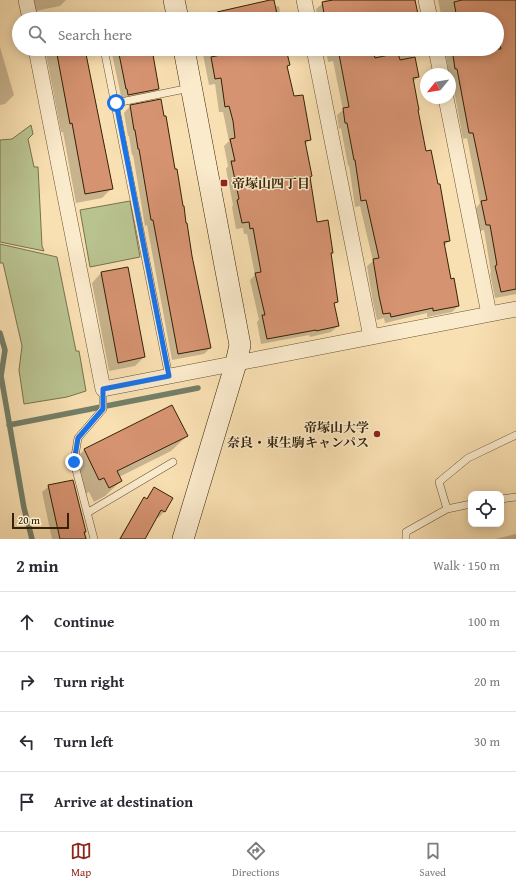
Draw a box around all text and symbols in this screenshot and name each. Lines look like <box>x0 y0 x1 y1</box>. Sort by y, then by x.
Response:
search box <box>12 12 504 56</box>
icon: search <box>26 23 48 45</box>
text: Search here <box>58 24 132 45</box>
north arrow <box>420 68 456 104</box>
route start <box>107 94 125 112</box>
place label: 帝塚山四丁目 <box>232 174 310 193</box>
marker: 帝塚山四丁目 <box>219 178 229 188</box>
place label: 帝塚山大学 奈良・東生駒キャンパス <box>227 418 369 452</box>
marker: 帝塚山大学 奈良・東生駒キャンパス <box>372 429 382 439</box>
route end <box>65 453 83 471</box>
map controls <box>468 491 504 527</box>
button: locate <box>468 491 504 527</box>
scale bar <box>12 511 69 530</box>
text: 20 m <box>18 512 40 528</box>
text: 2 min <box>16 553 58 578</box>
text: Walk · 150 m <box>433 556 500 575</box>
icon: ahead <box>16 611 38 633</box>
text: Continue <box>54 611 115 632</box>
text: 100 m <box>468 612 500 631</box>
icon: right <box>16 671 38 693</box>
text: Turn right <box>54 671 125 692</box>
text: 20 m <box>474 672 500 691</box>
icon: left <box>16 731 38 753</box>
text: Turn left <box>54 731 113 752</box>
text: 30 m <box>474 732 500 751</box>
icon: arrive <box>16 791 38 813</box>
text: Arrive at destination <box>54 791 193 812</box>
tab: Map <box>70 840 92 880</box>
tab: Directions <box>232 840 279 880</box>
tab: Saved <box>419 840 446 880</box>

